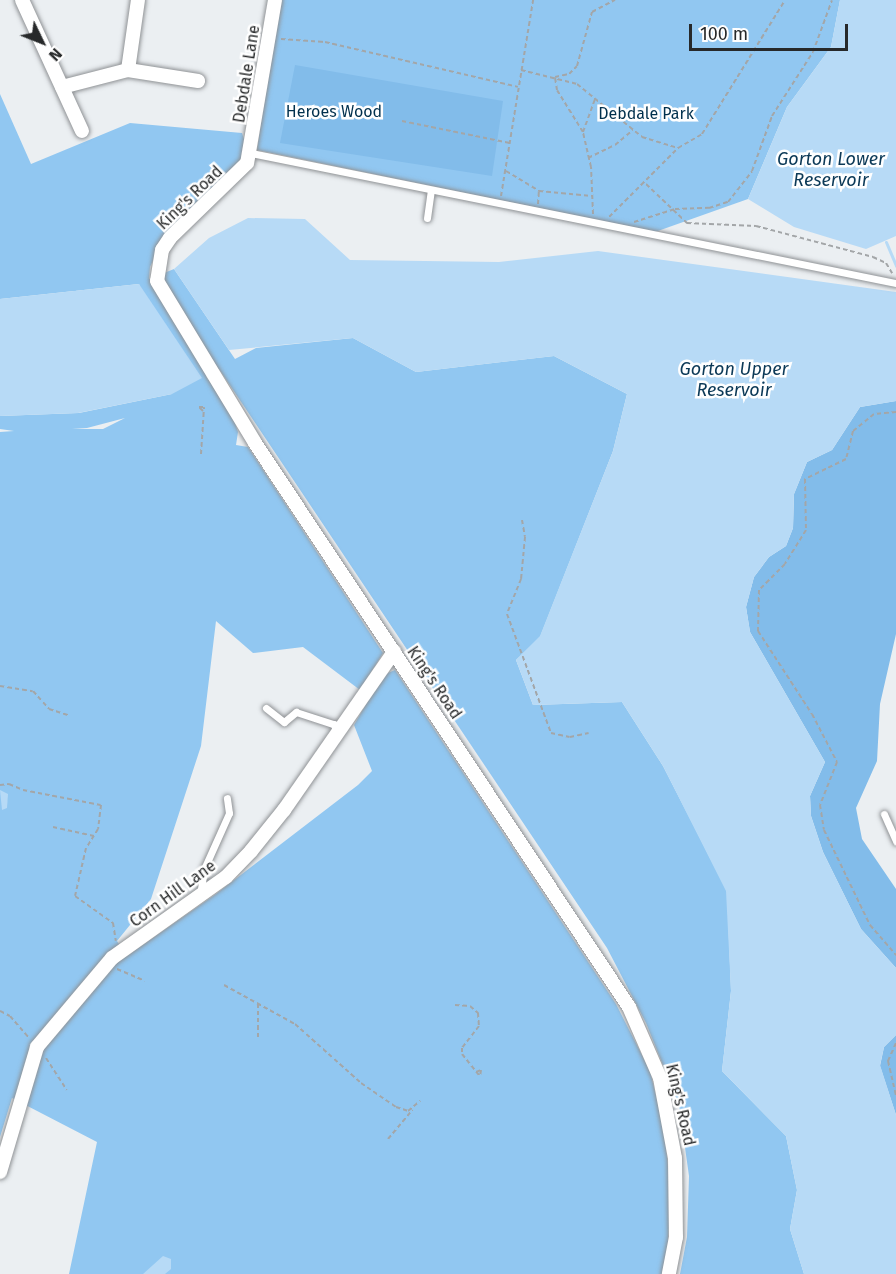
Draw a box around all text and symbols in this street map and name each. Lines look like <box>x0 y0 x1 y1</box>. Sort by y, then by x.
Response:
north arrow <box>12 12 72 72</box>
scale bar <box>692 12 851 50</box>
text: 100 m <box>700 23 748 45</box>
street label: Debdale Lane <box>230 24 264 124</box>
text: N <box>45 44 66 65</box>
park label: Heroes Wood <box>286 102 382 122</box>
park label: Debdale Park <box>598 104 694 124</box>
water label: Gorton Lower Reservoir <box>777 149 885 192</box>
street label: King's Road <box>153 162 227 234</box>
water label: Gorton Upper Reservoir <box>680 359 788 401</box>
street label: King's Road <box>403 643 465 723</box>
street label: Corn Hill Lane <box>126 856 220 932</box>
street label: King's Road <box>661 1062 699 1148</box>

